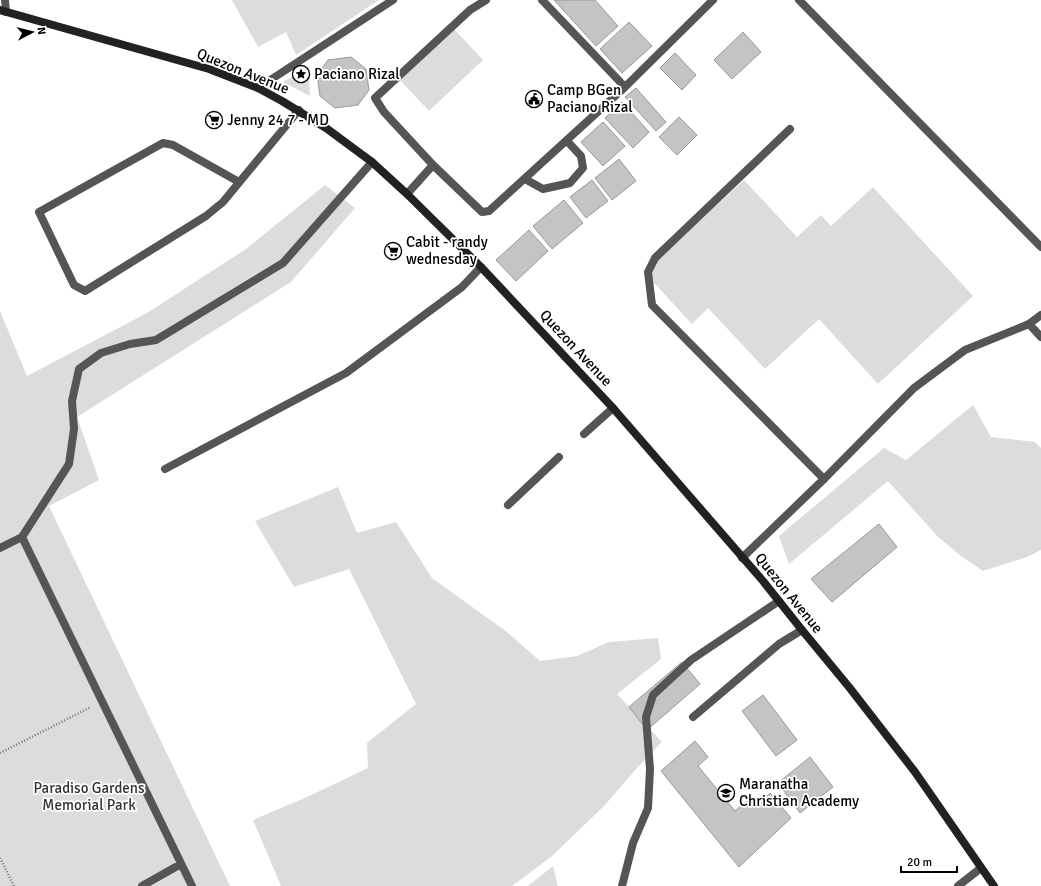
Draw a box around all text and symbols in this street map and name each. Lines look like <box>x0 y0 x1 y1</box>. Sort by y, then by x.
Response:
north arrow <box>12 12 52 52</box>
text: N <box>35 26 48 35</box>
street label: Quezon Avenue <box>194 44 292 98</box>
place icon: Paciano Rizal <box>291 64 311 84</box>
place label: Paciano Rizal <box>314 65 400 83</box>
place label: Camp BGen Paciano Rizal <box>547 81 633 116</box>
public building icon: Camp BGen Paciano Rizal <box>524 89 544 109</box>
supermarket icon: Jenny 24 7 - MD <box>204 110 224 130</box>
place label: Jenny 24 7 - MD <box>227 111 329 129</box>
place label: Cabit - randy wednesday <box>406 233 488 268</box>
supermarket icon: Cabit - randy wednesday <box>383 241 403 261</box>
street label: Quezon Avenue <box>536 306 616 390</box>
street label: Quezon Avenue <box>751 549 827 637</box>
place label: Maranatha Christian Academy <box>739 775 859 810</box>
park label: Paradiso Gardens Memorial Park <box>33 779 145 814</box>
school or university icon: Maranatha Christian Academy <box>716 783 736 803</box>
scale bar <box>901 848 957 874</box>
text: 20 m <box>907 855 932 870</box>

